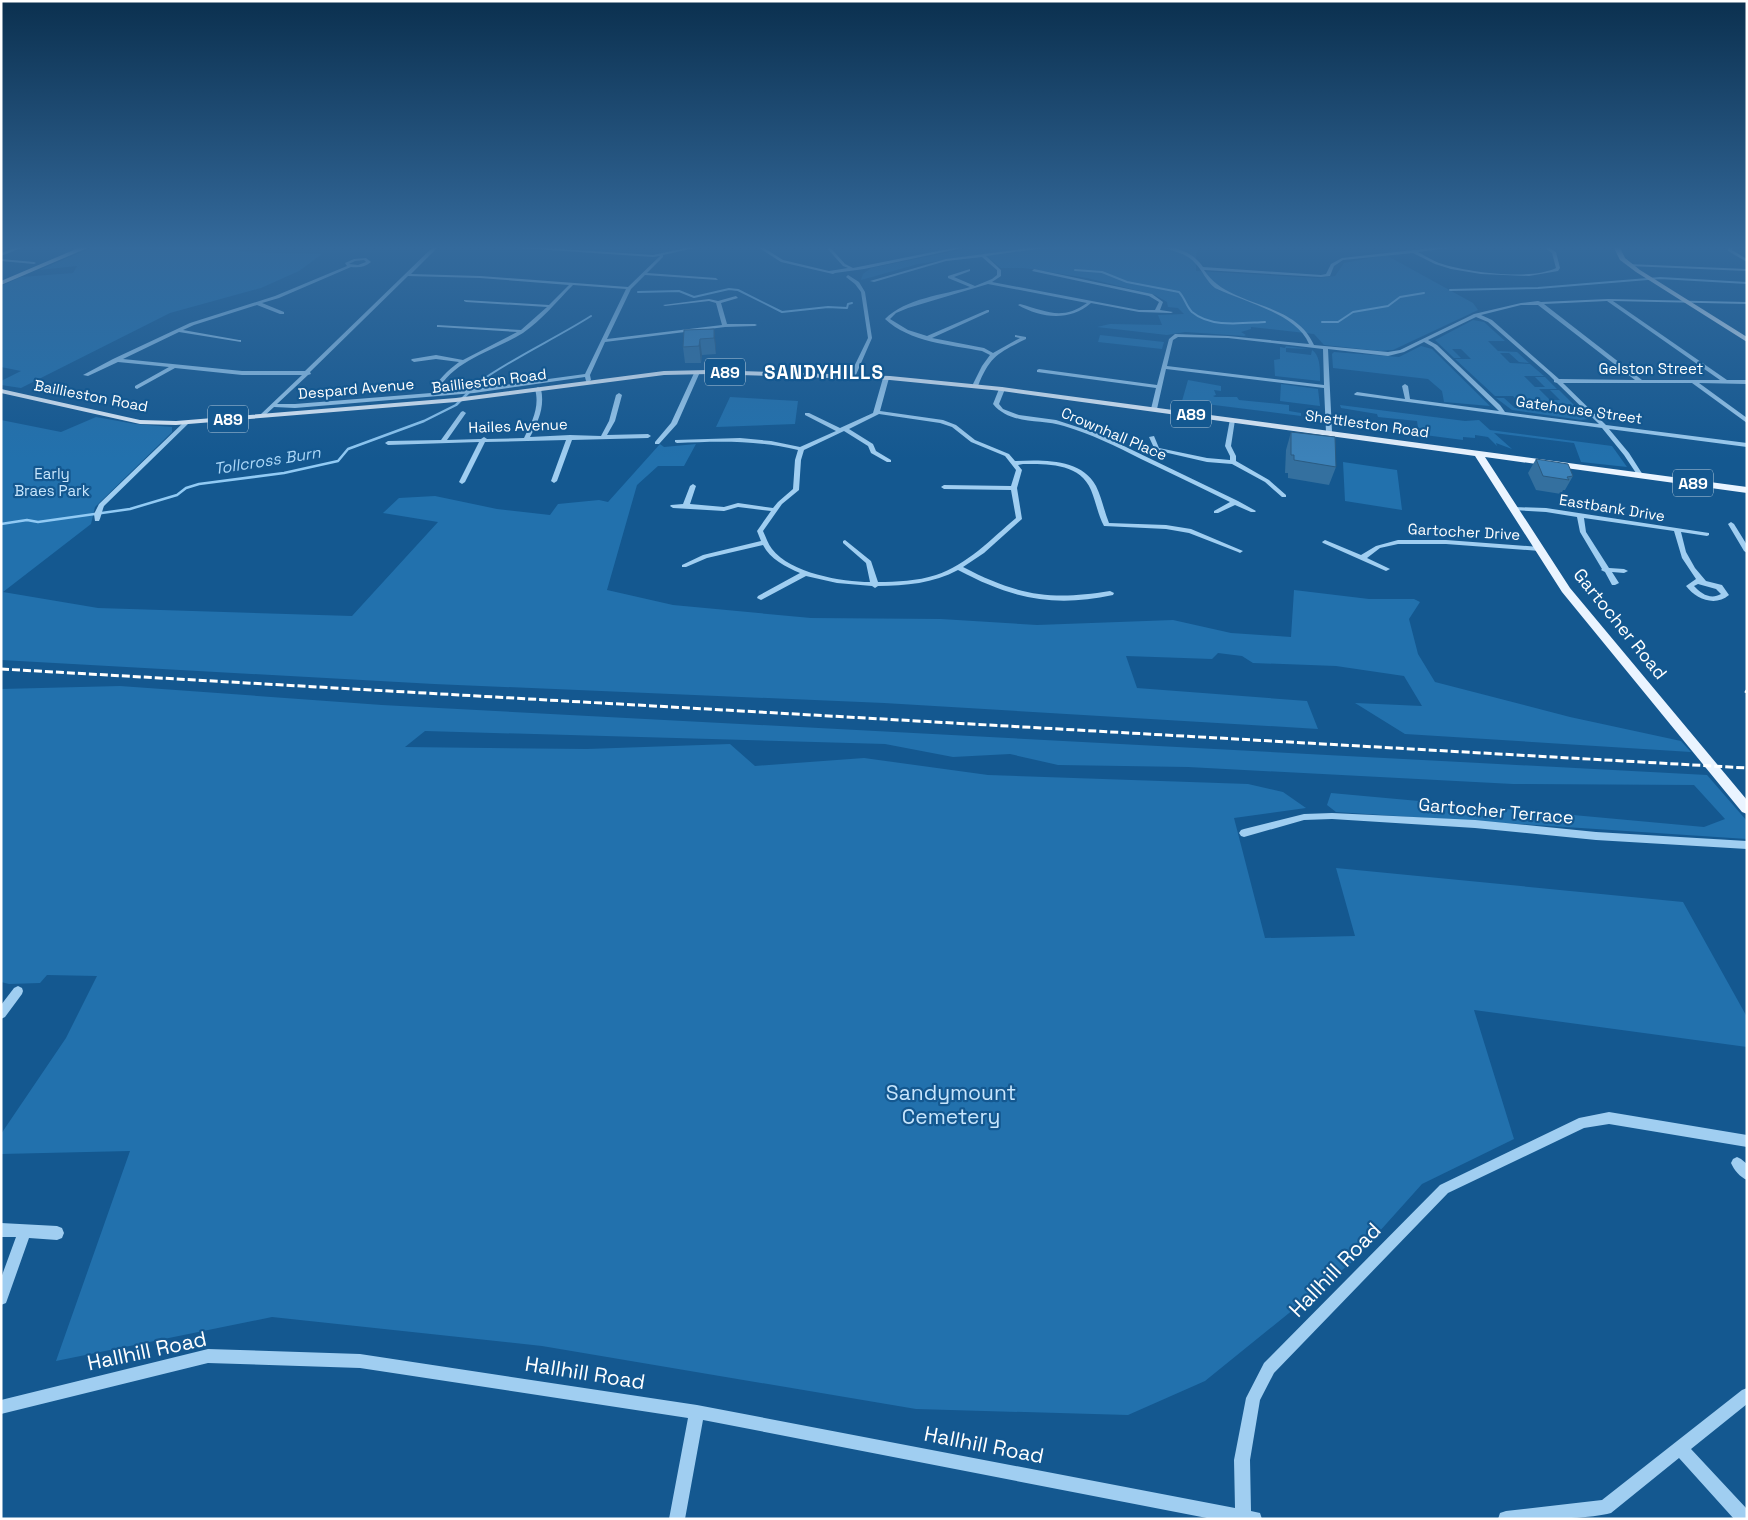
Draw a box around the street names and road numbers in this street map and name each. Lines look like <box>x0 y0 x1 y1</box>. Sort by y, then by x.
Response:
road number: A89 <box>705 358 745 386</box>
street label: Gelston Street <box>1599 359 1704 378</box>
street label: Baillieston Road <box>430 364 547 397</box>
street label: Despard Avenue <box>297 374 415 403</box>
street label: Baillieston Road <box>33 375 150 416</box>
street label: Gatehouse Street <box>1515 391 1644 428</box>
road number: A89 <box>1171 400 1211 428</box>
street label: Crownhall Place <box>1058 403 1170 464</box>
street label: Shettleston Road <box>1304 405 1430 442</box>
road number: A89 <box>208 406 248 432</box>
street label: Hailes Avenue <box>468 414 568 437</box>
road number: A89 <box>1673 469 1713 496</box>
street label: Eastbank Drive <box>1558 490 1667 525</box>
street label: Gartocher Drive <box>1407 519 1521 544</box>
street label: Gartocher Road <box>1569 564 1672 684</box>
street label: Gartocher Terrace <box>1417 792 1575 829</box>
street label: Hallhill Road <box>1283 1217 1387 1323</box>
street label: Hallhill Road <box>85 1325 209 1376</box>
street label: Hallhill Road <box>523 1350 647 1395</box>
street label: Hallhill Road <box>922 1420 1046 1469</box>

